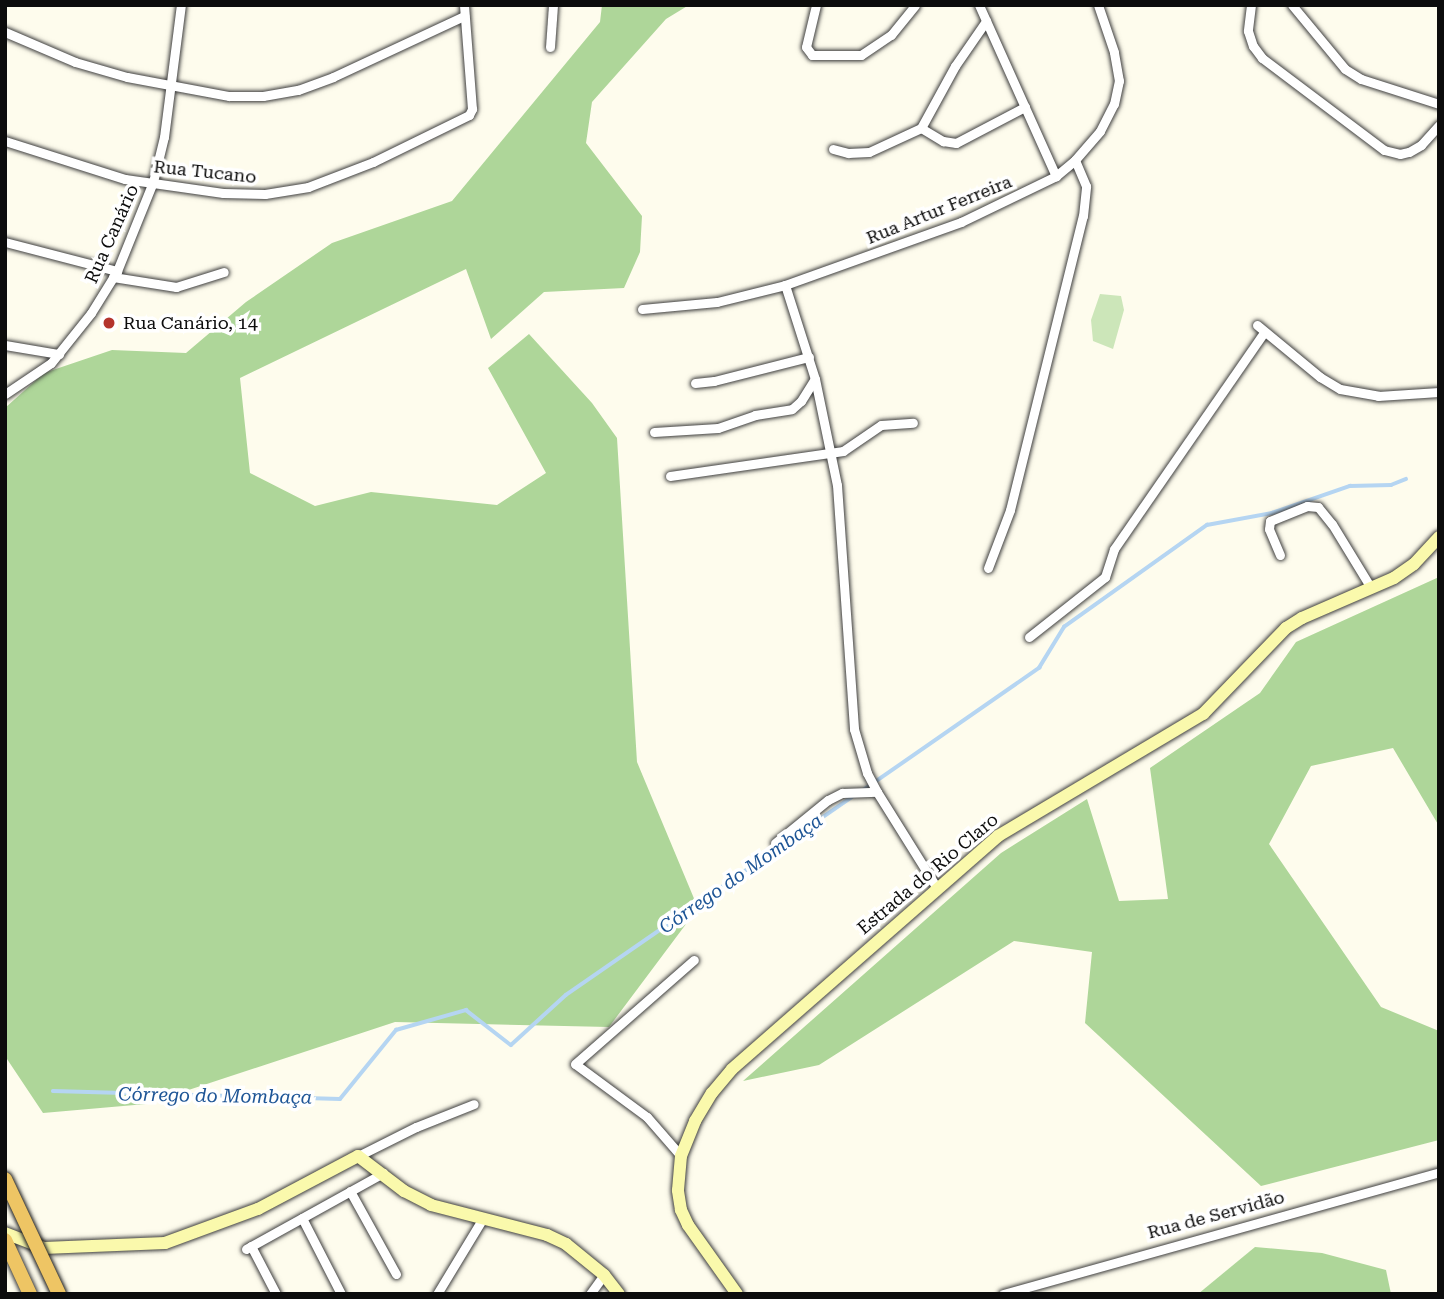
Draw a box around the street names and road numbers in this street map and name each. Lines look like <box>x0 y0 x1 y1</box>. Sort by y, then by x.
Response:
street label: Rua Tucano <box>153 156 257 188</box>
street label: Rua Artur Ferreira <box>863 171 1015 249</box>
street label: Rua Canário <box>81 181 143 287</box>
street label: Estrada do Rio Claro <box>853 809 1003 939</box>
street label: Rua de Servidão <box>1145 1186 1287 1244</box>

